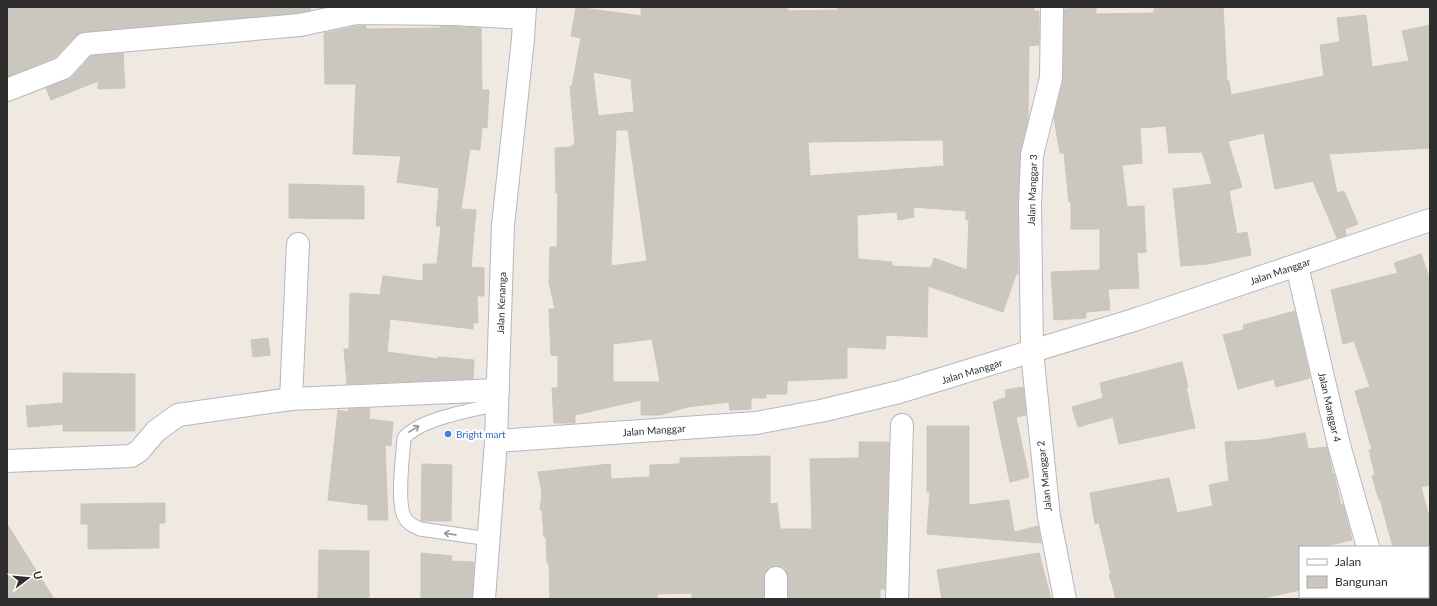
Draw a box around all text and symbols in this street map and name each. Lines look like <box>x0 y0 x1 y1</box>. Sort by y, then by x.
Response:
street label: Jalan Manggar 3 <box>1025 154 1039 226</box>
street label: Jalan Manggar <box>1248 255 1312 287</box>
street label: Jalan Kenanga <box>494 272 508 334</box>
street label: Jalan Manggar <box>940 356 1004 386</box>
street label: Jalan Manggar 4 <box>1316 371 1344 443</box>
street label: Jalan Manggar <box>622 422 686 438</box>
one-way arrow <box>408 425 419 434</box>
place label: Bright mart <box>456 428 506 440</box>
marker: Bright mart <box>443 429 453 439</box>
street label: Jalan Manggar 2 <box>1034 440 1054 512</box>
one-way arrow <box>444 530 457 538</box>
legend <box>1299 546 1429 598</box>
text: Jalan <box>1335 554 1361 569</box>
north arrow <box>8 558 48 598</box>
text: U <box>31 569 45 581</box>
text: Bangunan <box>1335 574 1388 589</box>

